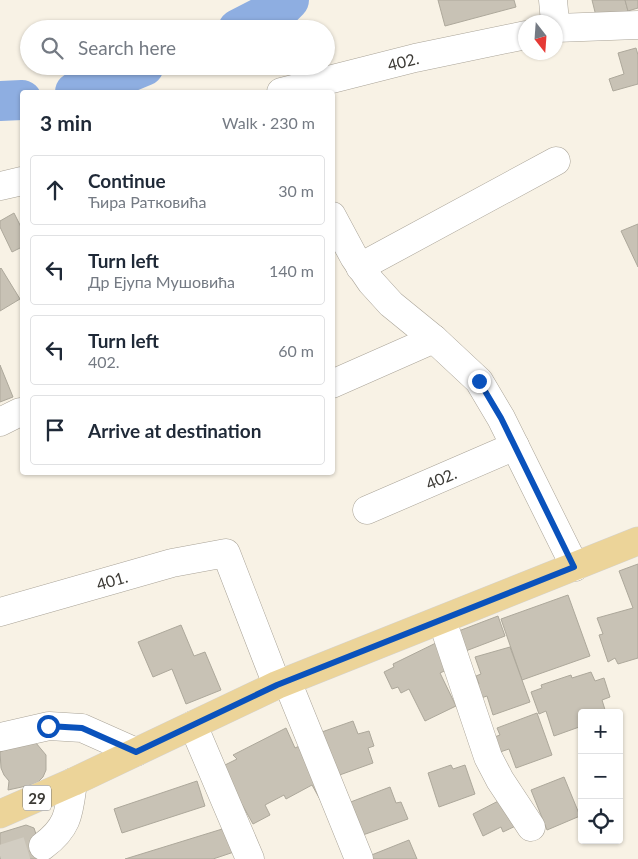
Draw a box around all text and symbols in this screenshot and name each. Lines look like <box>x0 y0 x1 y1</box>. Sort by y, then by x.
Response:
north arrow <box>518 15 563 60</box>
search box <box>20 20 335 75</box>
icon: search <box>38 34 66 62</box>
text: Search here <box>78 36 176 59</box>
street label: 402. <box>385 48 421 74</box>
text: 3 min <box>40 110 92 135</box>
text: Walk · 230 m <box>222 113 315 132</box>
text: Continue <box>88 169 166 192</box>
icon: ahead <box>41 176 69 204</box>
text: 30 m <box>278 181 314 200</box>
text: Ћира Ратковића <box>88 192 206 211</box>
text: Turn left <box>88 249 159 272</box>
icon: left <box>41 256 69 284</box>
text: 140 m <box>269 261 314 280</box>
text: Др Ејупа Мушовића <box>88 272 235 291</box>
text: Turn left <box>88 329 159 352</box>
icon: left <box>41 336 69 364</box>
text: 60 m <box>278 341 314 360</box>
text: 402. <box>88 352 120 371</box>
route end <box>468 370 491 393</box>
icon: arrive <box>41 416 69 444</box>
text: Arrive at destination <box>88 419 261 442</box>
street label: 402. <box>423 463 459 493</box>
street label: 401. <box>94 567 130 593</box>
map controls <box>578 709 623 844</box>
button: + <box>578 709 623 754</box>
route start <box>37 715 60 738</box>
button: − <box>578 754 623 799</box>
road number: 29 <box>23 786 51 810</box>
button: locate <box>578 799 623 844</box>

